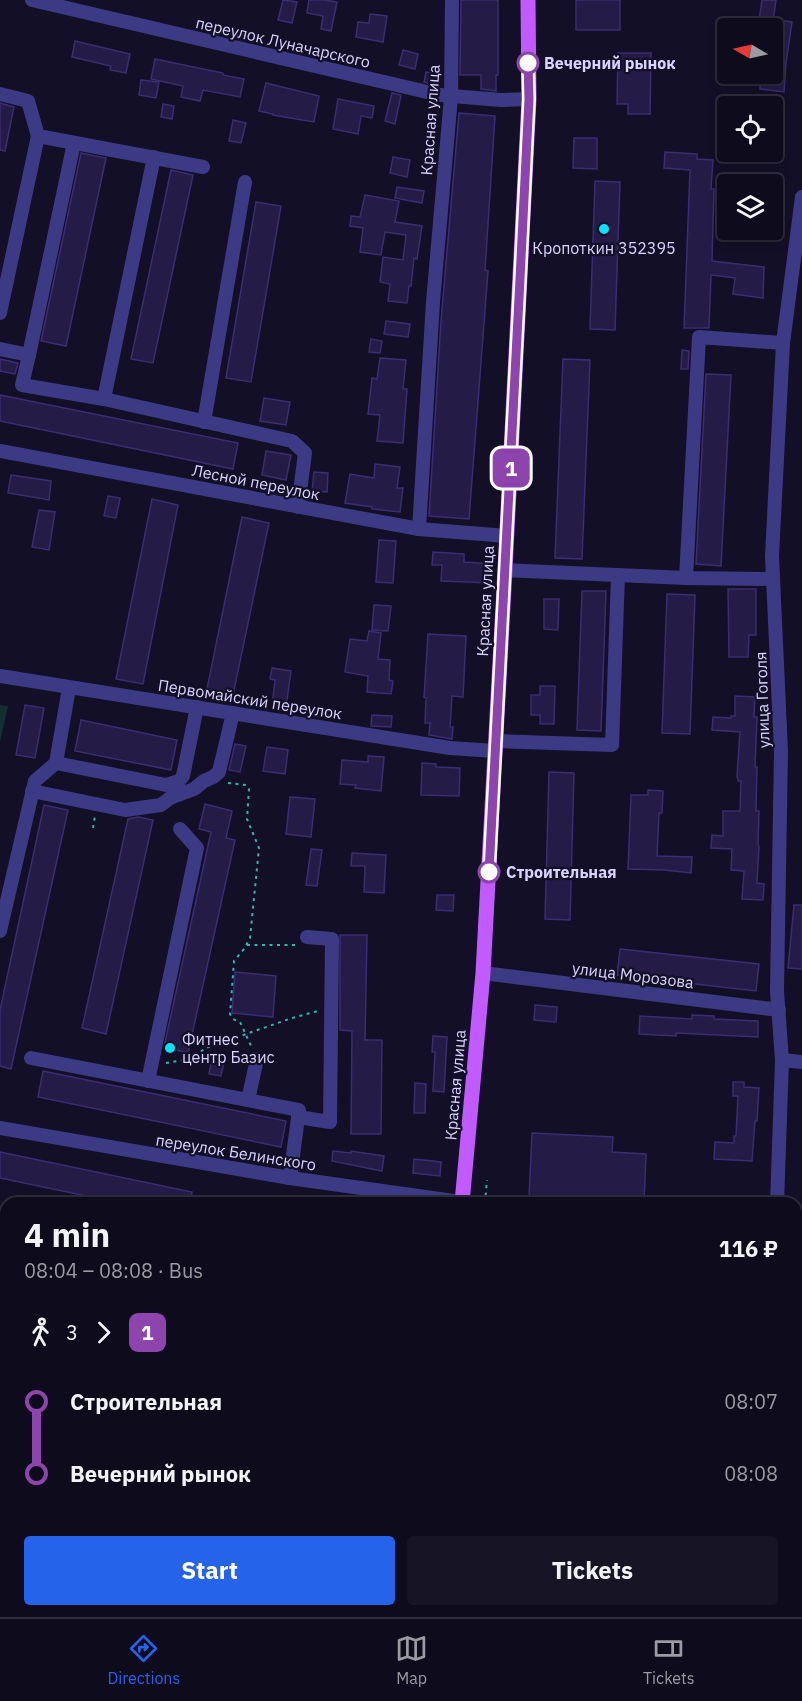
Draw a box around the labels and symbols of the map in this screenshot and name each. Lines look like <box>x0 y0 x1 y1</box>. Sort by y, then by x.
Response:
street label: переулок Луначарского <box>194 12 372 72</box>
north arrow <box>717 18 783 84</box>
marker: Вечерний рынок <box>517 52 539 74</box>
place label: Вечерний рынок <box>544 53 676 73</box>
street label: Красная улица <box>416 63 444 176</box>
marker: Кропоткин 352395 <box>597 222 611 236</box>
place label: Кропоткин 352395 <box>532 238 676 258</box>
line badge: 1 <box>492 448 530 488</box>
street label: Лесной переулок <box>190 460 322 504</box>
street label: Красная улица <box>472 545 498 657</box>
street label: улица Гоголя <box>750 651 774 749</box>
street label: Первомайский переулок <box>157 675 344 723</box>
marker: Строительная <box>478 861 500 883</box>
place label: Строительная <box>506 862 617 882</box>
street label: улица Морозова <box>571 958 695 992</box>
street label: Красная улица <box>440 1028 470 1141</box>
place label: Фитнес центр Базис <box>182 1029 275 1067</box>
marker: Фитнес центр Базис <box>163 1041 177 1055</box>
street label: переулок Белинского <box>154 1129 318 1175</box>

